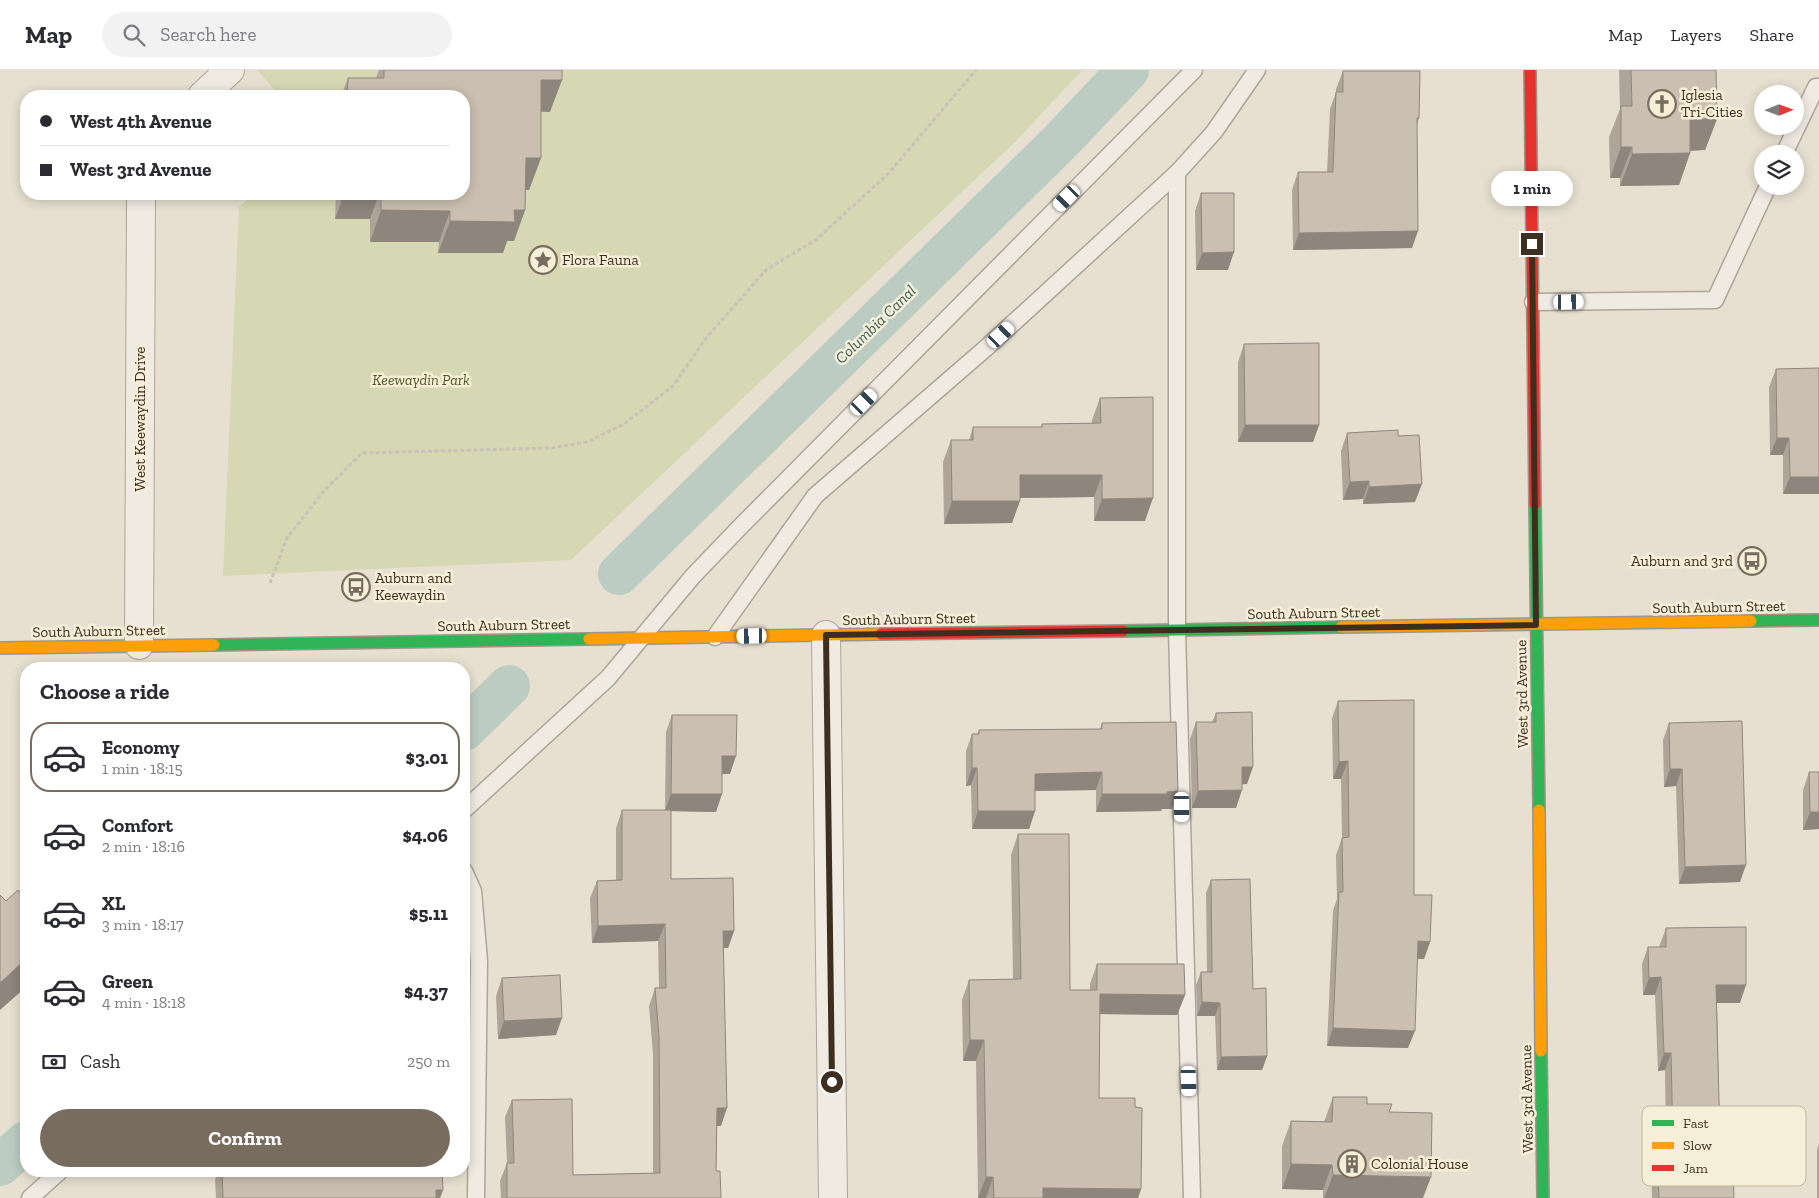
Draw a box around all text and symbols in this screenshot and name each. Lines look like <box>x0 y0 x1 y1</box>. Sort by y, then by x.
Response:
search box <box>102 12 452 57</box>
text: Map <box>25 20 72 49</box>
icon: search <box>120 21 148 49</box>
text: Search here <box>160 23 257 46</box>
text: Map <box>1608 24 1643 46</box>
text: Layers <box>1671 24 1722 46</box>
text: Share <box>1750 24 1794 46</box>
north arrow <box>1754 85 1804 135</box>
map controls <box>1754 85 1804 195</box>
place label: Iglesia Tri-Cities <box>1681 86 1743 121</box>
church icon: Iglesia Tri-Cities <box>1647 89 1677 119</box>
text: West 4th Avenue <box>70 110 212 133</box>
button: layers <box>1754 145 1804 195</box>
text: West 3rd Avenue <box>70 158 212 181</box>
callout: 1 min <box>1491 171 1573 206</box>
text: 1 min <box>1513 179 1551 198</box>
car <box>1051 182 1082 214</box>
route end <box>1521 233 1543 255</box>
place icon: Flora Fauna <box>528 245 558 275</box>
place label: Flora Fauna <box>562 251 639 269</box>
water label: Columbia Canal <box>831 281 920 368</box>
car <box>1553 294 1584 310</box>
car <box>984 319 1017 351</box>
street label: West Keewaydin Drive <box>131 347 149 491</box>
park label: Keewaydin Park <box>372 371 470 389</box>
car <box>848 386 879 418</box>
bus stop icon: Auburn and 3rd <box>1737 546 1767 576</box>
place label: Auburn and 3rd <box>1631 552 1734 570</box>
place label: Auburn and Keewaydin <box>375 569 452 604</box>
bus stop icon: Auburn and Keewaydin <box>341 572 371 602</box>
street label: South Auburn Street <box>1652 597 1786 617</box>
street label: South Auburn Street <box>1247 603 1381 623</box>
street label: South Auburn Street <box>842 609 976 629</box>
street label: South Auburn Street <box>437 615 571 635</box>
street label: South Auburn Street <box>32 621 166 641</box>
car <box>736 628 767 644</box>
street label: West 3rd Avenue <box>1512 640 1532 748</box>
text: Choose a ride <box>40 678 170 705</box>
icon: car <box>42 735 87 780</box>
text: Economy <box>102 736 180 759</box>
text: $3.01 <box>406 746 448 769</box>
text: 1 min · 18:15 <box>102 759 183 778</box>
car <box>1174 792 1189 822</box>
icon: car <box>42 813 87 858</box>
text: Comfort <box>102 814 173 837</box>
text: $4.06 <box>402 824 448 847</box>
text: 2 min · 18:16 <box>102 837 185 856</box>
icon: car <box>42 891 87 936</box>
text: XL <box>102 892 125 915</box>
text: $5.11 <box>409 902 448 925</box>
text: 3 min · 18:17 <box>102 915 183 934</box>
icon: car <box>42 969 87 1014</box>
text: Green <box>102 970 153 993</box>
text: $4.37 <box>404 980 448 1003</box>
text: 4 min · 18:18 <box>102 993 186 1012</box>
street label: West 3rd Avenue <box>1517 1045 1537 1153</box>
icon: cash <box>40 1048 68 1076</box>
text: Cash <box>80 1050 120 1073</box>
text: 250 m <box>407 1052 450 1071</box>
car <box>1180 1066 1197 1096</box>
route start <box>821 1071 843 1093</box>
legend <box>1642 1106 1806 1186</box>
button: Confirm <box>40 1109 450 1167</box>
text: Fast <box>1683 1115 1710 1132</box>
text: Slow <box>1683 1137 1712 1154</box>
building icon: Colonial House <box>1337 1149 1367 1179</box>
place label: Colonial House <box>1371 1155 1468 1173</box>
text: Jam <box>1683 1160 1708 1177</box>

